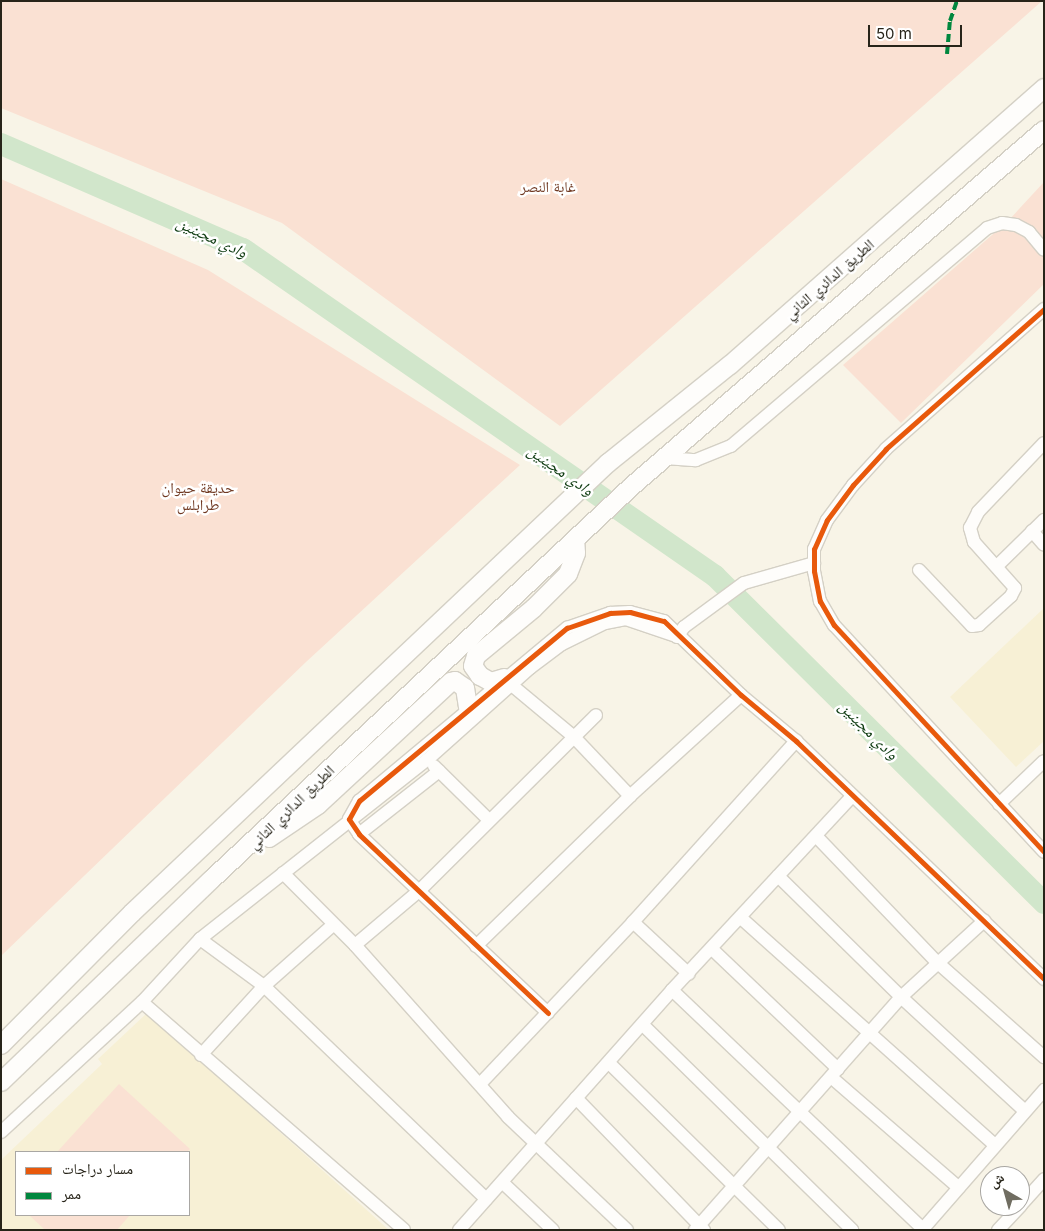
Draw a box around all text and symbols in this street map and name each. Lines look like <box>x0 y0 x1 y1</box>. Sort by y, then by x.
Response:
scale bar <box>870 15 964 47</box>
text: 50 m <box>876 24 912 43</box>
park label: غابة النصر <box>520 178 576 196</box>
water label: وادي مجينين <box>174 212 250 262</box>
street label: الطريق الدائري الثاني <box>781 235 877 323</box>
water label: وادي مجينين <box>524 440 598 500</box>
park label: حديقة حيوان طرابلس <box>162 478 234 513</box>
water label: وادي مجينين <box>835 696 903 764</box>
street label: الطريق الدائري الثاني <box>244 761 338 853</box>
legend <box>15 1151 190 1216</box>
text: مسار دراجات <box>62 1159 133 1178</box>
north arrow <box>980 1166 1030 1216</box>
text: ش <box>985 1168 1007 1191</box>
text: ممر <box>62 1184 81 1203</box>

